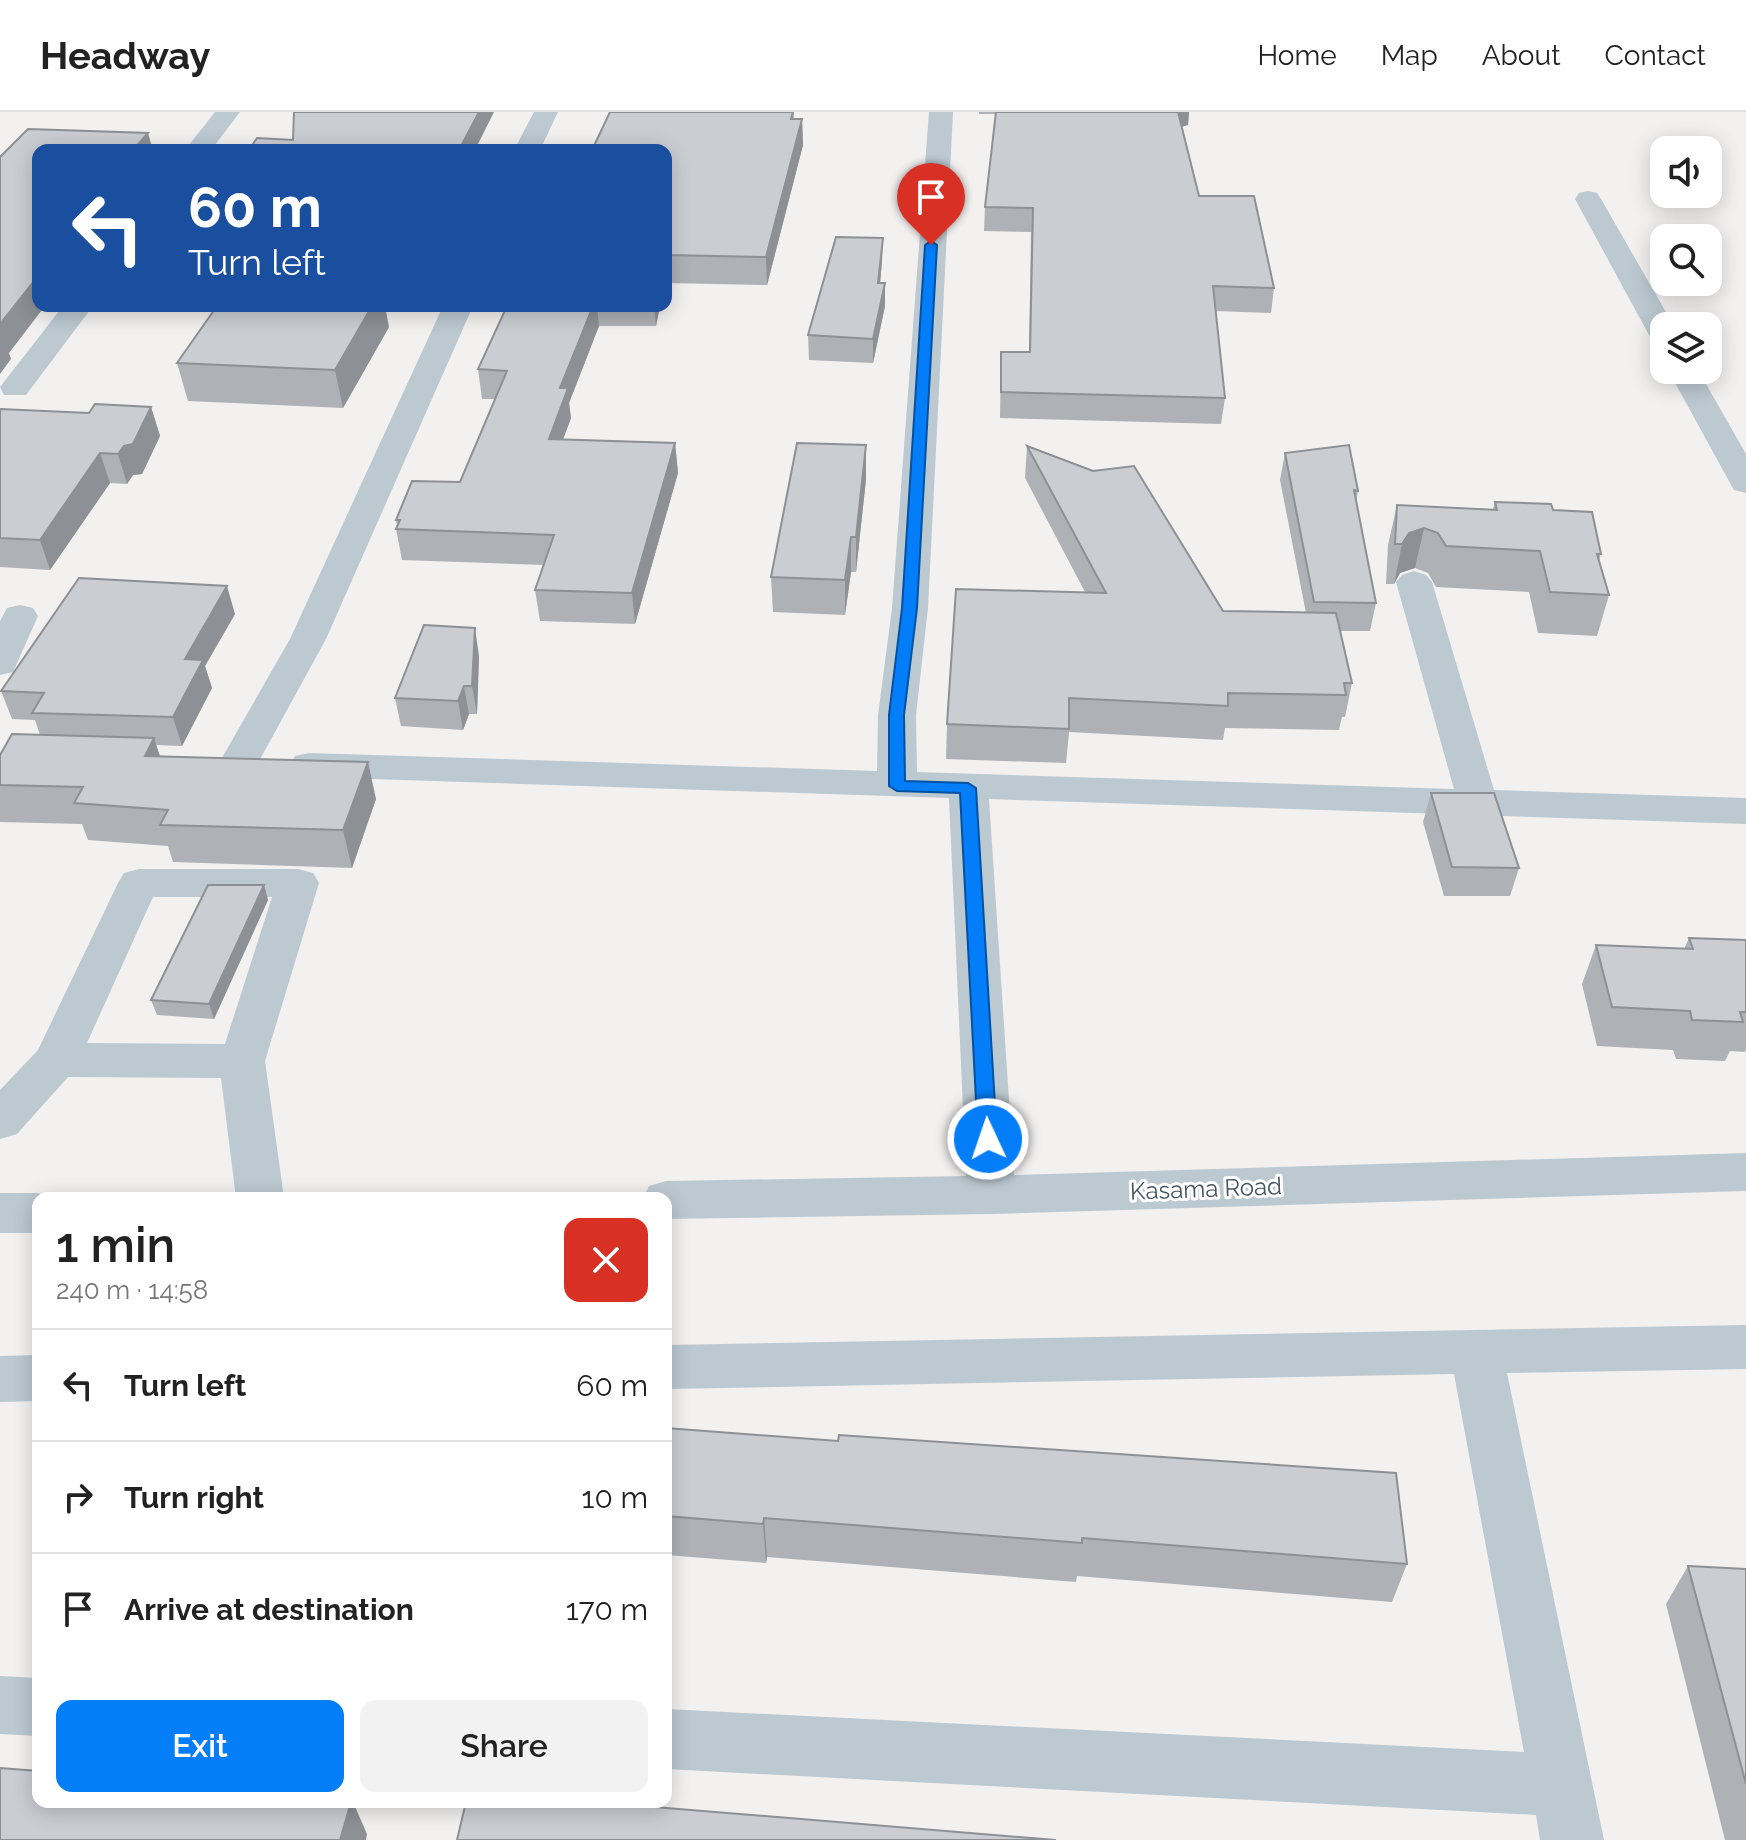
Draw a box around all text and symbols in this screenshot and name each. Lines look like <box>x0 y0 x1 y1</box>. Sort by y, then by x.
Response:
text: Headway <box>40 33 210 78</box>
text: Home <box>1257 39 1337 72</box>
text: Map <box>1381 39 1438 72</box>
text: About <box>1482 39 1561 72</box>
text: Contact <box>1605 39 1706 72</box>
map controls <box>1650 136 1722 384</box>
button: sound <box>1650 136 1722 208</box>
pin <box>897 163 965 245</box>
text: 60 m <box>188 174 322 240</box>
icon: arrive <box>909 175 953 219</box>
icon: left <box>56 176 160 280</box>
button: search <box>1650 224 1722 296</box>
text: Turn left <box>188 241 326 283</box>
button: layers <box>1650 312 1722 384</box>
position arrow <box>946 1097 1030 1181</box>
street label: Kasama Road <box>1130 1171 1282 1206</box>
text: 1 min <box>56 1217 175 1273</box>
button: close <box>564 1218 648 1302</box>
text: 240 m · 14:58 <box>56 1275 208 1305</box>
icon: left <box>56 1363 100 1407</box>
text: Turn left <box>124 1368 246 1403</box>
text: 60 m <box>576 1368 648 1403</box>
icon: right <box>56 1475 100 1519</box>
text: Turn right <box>124 1480 264 1515</box>
text: 10 m <box>582 1480 648 1515</box>
icon: arrive <box>56 1587 100 1631</box>
text: Arrive at destination <box>124 1592 414 1627</box>
text: 170 m <box>566 1592 648 1627</box>
button: Exit <box>56 1700 344 1792</box>
button: Share <box>360 1700 648 1792</box>

